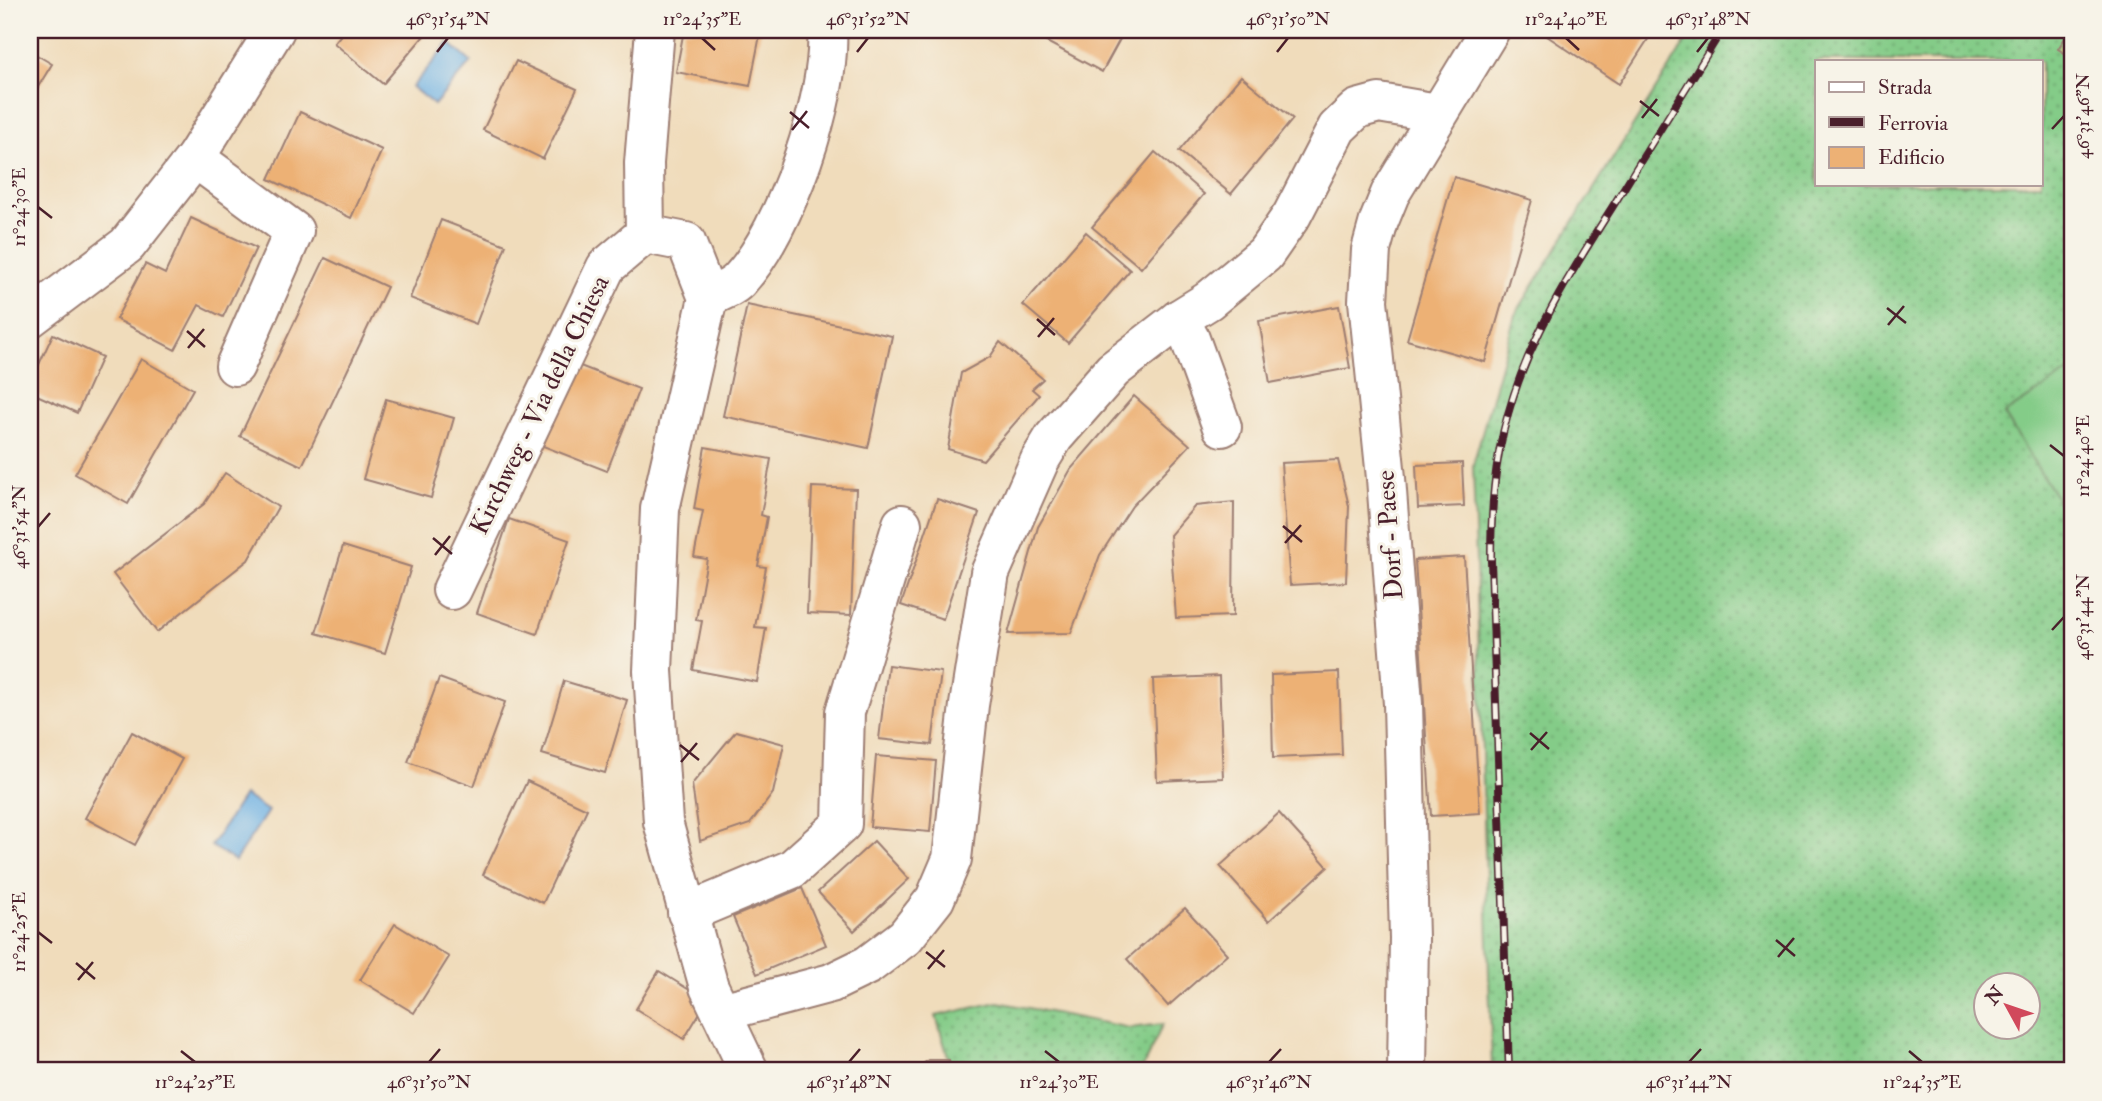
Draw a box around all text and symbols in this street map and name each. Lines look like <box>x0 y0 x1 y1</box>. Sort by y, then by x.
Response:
text: 46°31'54"N <box>406 8 490 31</box>
text: 11°24'35"E <box>663 8 741 31</box>
text: 46°31'52"N <box>826 8 910 31</box>
text: 46°31'50"N <box>1246 8 1330 31</box>
text: 11°24'40"E <box>1525 8 1607 31</box>
text: 46°31'48"N <box>1665 8 1751 31</box>
legend <box>1815 60 2042 186</box>
text: 46°31'46"N <box>2072 73 2095 159</box>
text: Strada <box>1878 74 1932 101</box>
text: Ferrovia <box>1878 110 1949 137</box>
text: Edificio <box>1878 144 1945 171</box>
text: 11°24'30"E <box>8 167 31 247</box>
street label: Kirchweg - Via della Chiesa <box>463 270 617 540</box>
text: 11°24'40"E <box>2072 415 2095 497</box>
street label: Dorf - Paese <box>1370 469 1410 601</box>
text: 46°31'54"N <box>8 485 31 569</box>
text: 46°31'44"N <box>2072 574 2095 660</box>
text: 11°24'25"E <box>8 892 31 972</box>
north arrow <box>1972 972 2042 1042</box>
text: N <box>1979 981 2010 1011</box>
text: 11°24'25"E <box>155 1071 235 1094</box>
text: 46°31'50"N <box>387 1071 471 1094</box>
text: 46°31'48"N <box>806 1071 892 1094</box>
text: 11°24'30"E <box>1019 1071 1099 1094</box>
text: 46°31'46"N <box>1226 1071 1312 1094</box>
text: 46°31'44"N <box>1646 1071 1732 1094</box>
text: 11°24'35"E <box>1883 1071 1961 1094</box>

